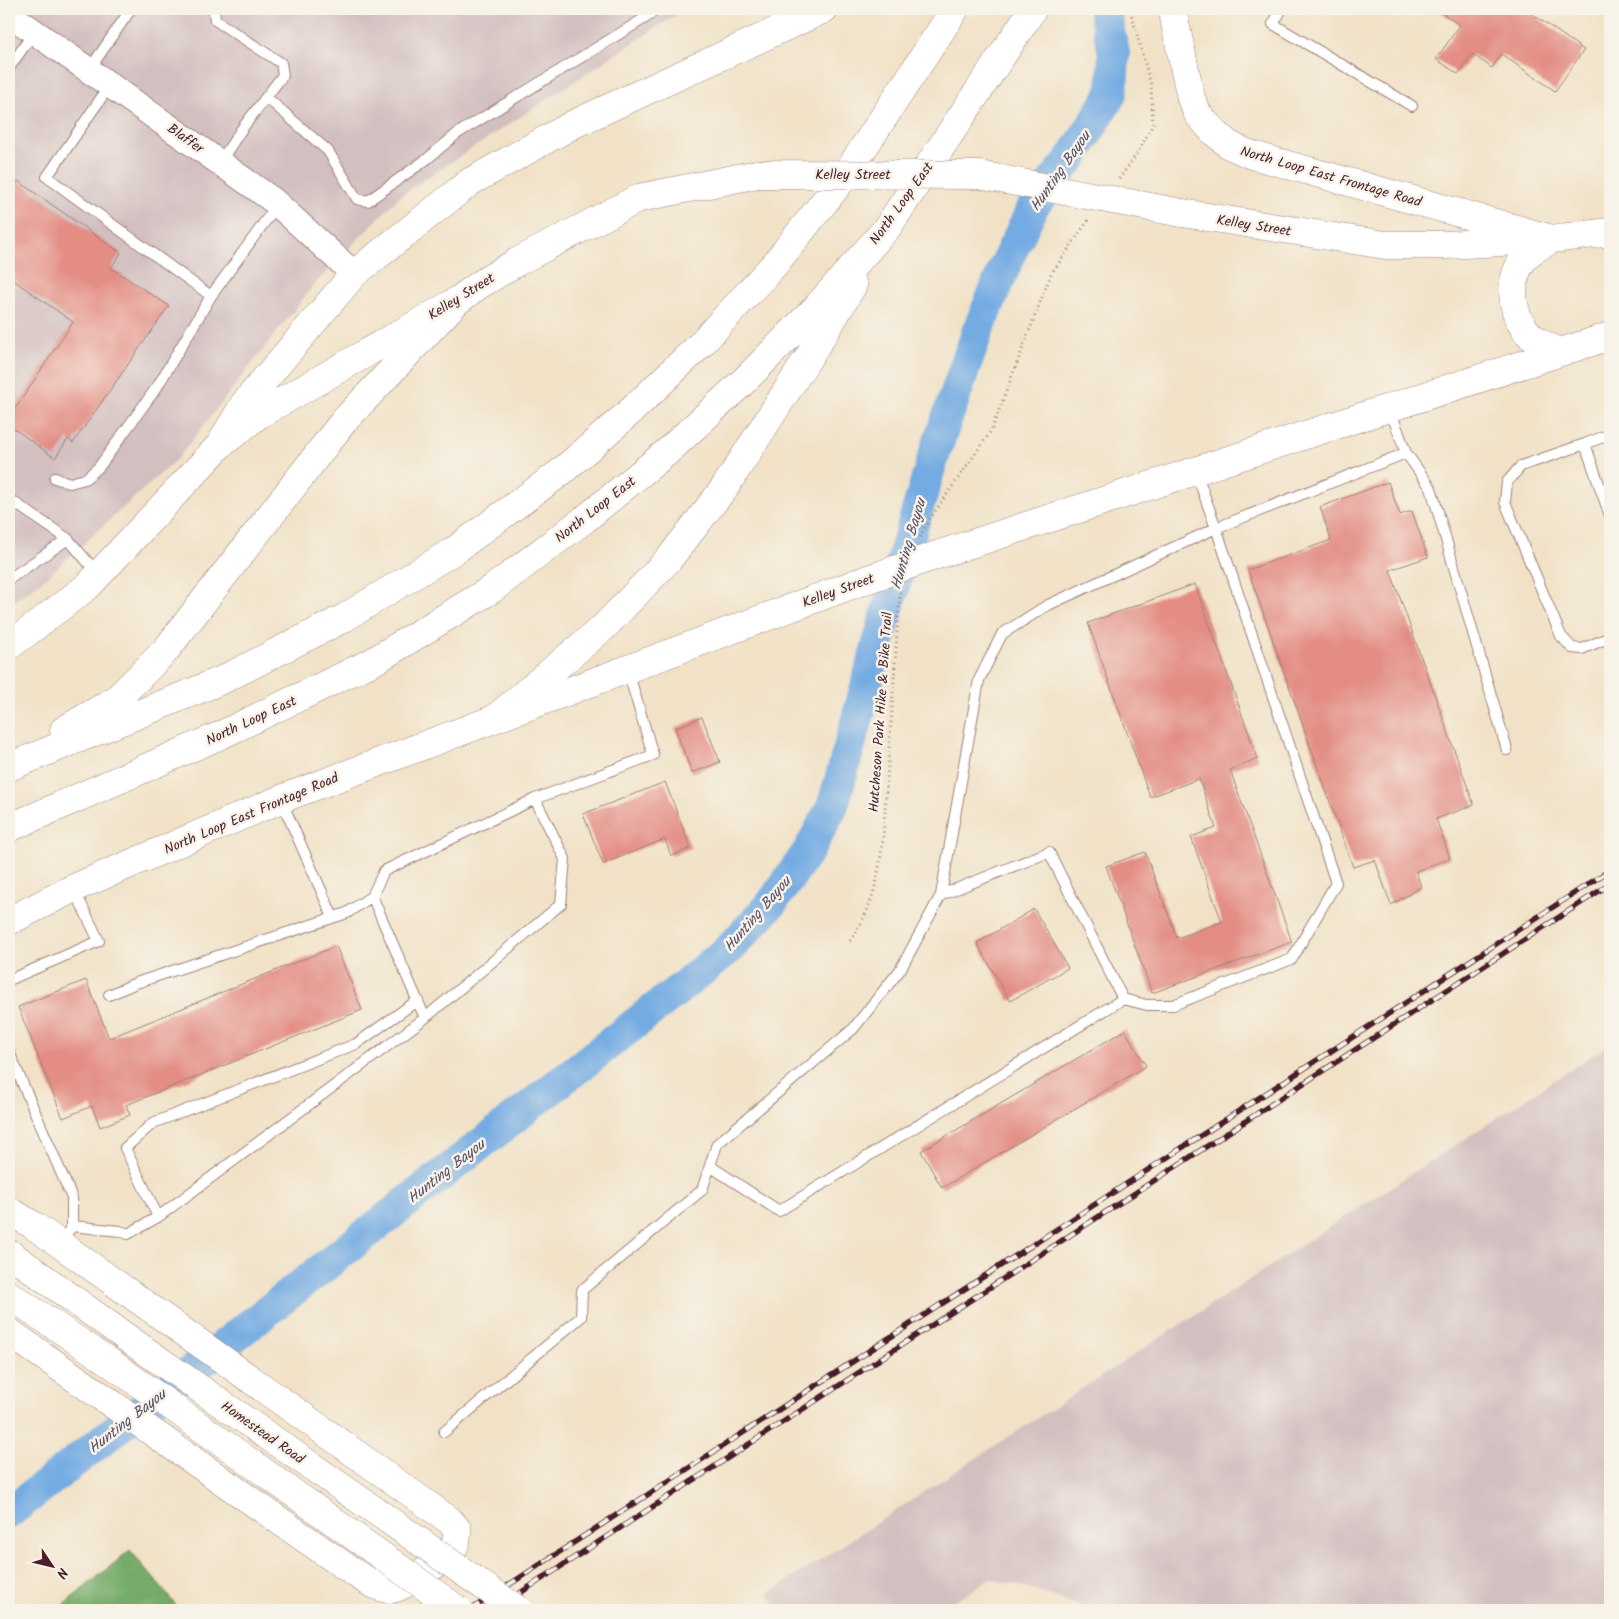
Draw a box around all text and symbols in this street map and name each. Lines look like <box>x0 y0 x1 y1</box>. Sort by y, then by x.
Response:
street label: Blaffer <box>163 118 209 160</box>
water label: Hunting Bayou <box>1024 125 1098 217</box>
street label: North Loop East Frontage Road <box>1237 141 1425 214</box>
street label: North Loop East <box>864 157 940 250</box>
street label: Kelley Street <box>815 164 891 186</box>
street label: Kelley Street <box>1215 209 1293 243</box>
street label: Kelley Street <box>424 267 500 326</box>
street label: North Loop East <box>550 471 641 549</box>
water label: Hunting Bayou <box>885 494 934 592</box>
street label: Kelley Street <box>799 568 878 614</box>
street label: Hutcheson Park Hike & Bike Trail <box>863 611 899 813</box>
street label: North Loop East <box>202 690 301 752</box>
street label: North Loop East Frontage Road <box>161 767 343 861</box>
water label: Hunting Bayou <box>718 870 799 958</box>
water label: Hunting Bayou <box>402 1132 492 1210</box>
water label: Hunting Bayou <box>83 1382 173 1460</box>
street label: Homestead Road <box>216 1396 310 1471</box>
north arrow <box>28 1542 78 1592</box>
text: N <box>50 1563 73 1583</box>

